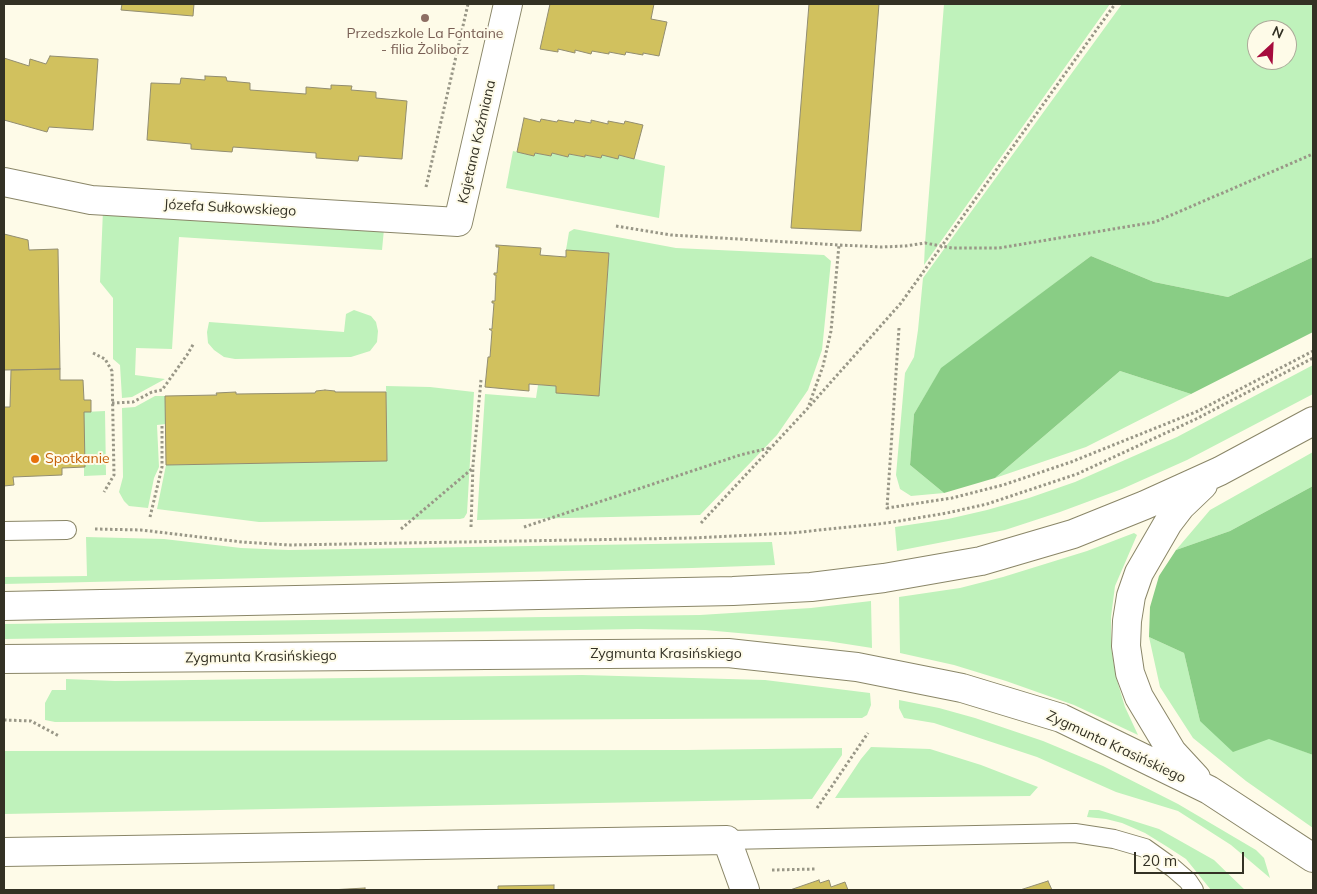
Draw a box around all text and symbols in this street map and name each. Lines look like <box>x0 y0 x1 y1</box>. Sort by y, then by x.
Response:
marker: Przedszkole La Fontaine - filia Żoliborz <box>419 12 431 24</box>
north arrow <box>1247 20 1297 70</box>
text: N <box>1269 22 1287 43</box>
place label: Przedszkole La Fontaine - filia Żoliborz <box>347 26 503 58</box>
street label: Kajetana Koźmiana <box>455 79 499 205</box>
street label: Józefa Sułkowskiego <box>163 196 297 220</box>
place label: Spotkanie <box>45 451 110 467</box>
marker: Spotkanie <box>29 453 41 465</box>
street label: Zygmunta Krasińskiego <box>590 646 742 662</box>
street label: Zygmunta Krasińskiego <box>185 647 337 667</box>
street label: Zygmunta Krasińskiego <box>1044 707 1188 787</box>
scale bar <box>1137 842 1247 874</box>
text: 20 m <box>1142 851 1177 870</box>

